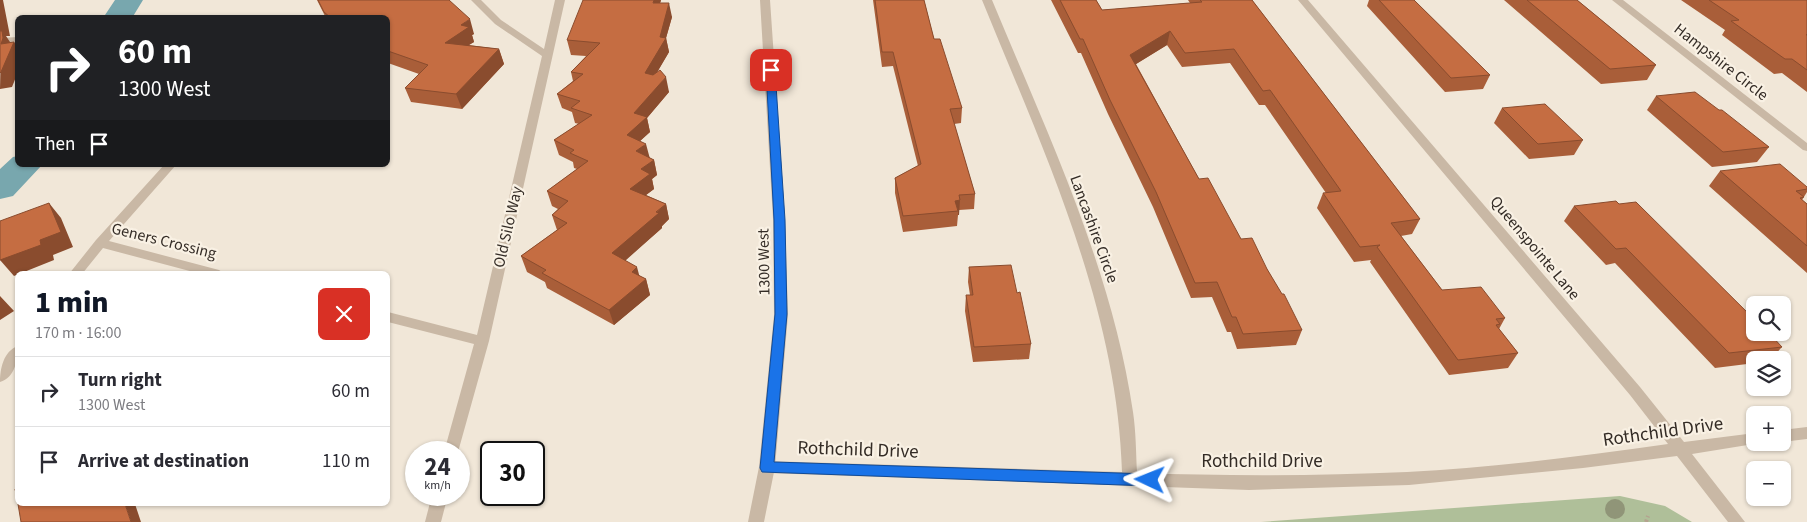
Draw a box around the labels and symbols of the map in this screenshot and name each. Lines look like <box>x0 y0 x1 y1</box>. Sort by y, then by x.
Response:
street label: Hampshire Circle <box>1669 18 1773 106</box>
pin <box>750 49 792 91</box>
street label: Lancashire Circle <box>1064 172 1124 286</box>
street label: Old Silo Way <box>488 184 528 270</box>
street label: Queenspointe Lane <box>1485 191 1585 305</box>
street label: Geners Crossing <box>109 217 219 265</box>
street label: 1300 West <box>752 228 776 296</box>
street label: Rothchild Drive <box>1601 410 1725 454</box>
street label: Rothchild Drive <box>797 434 919 466</box>
speed limit sign: 30 <box>480 441 545 506</box>
street label: Rothchild Drive <box>1201 448 1323 475</box>
position arrow <box>1123 453 1175 505</box>

